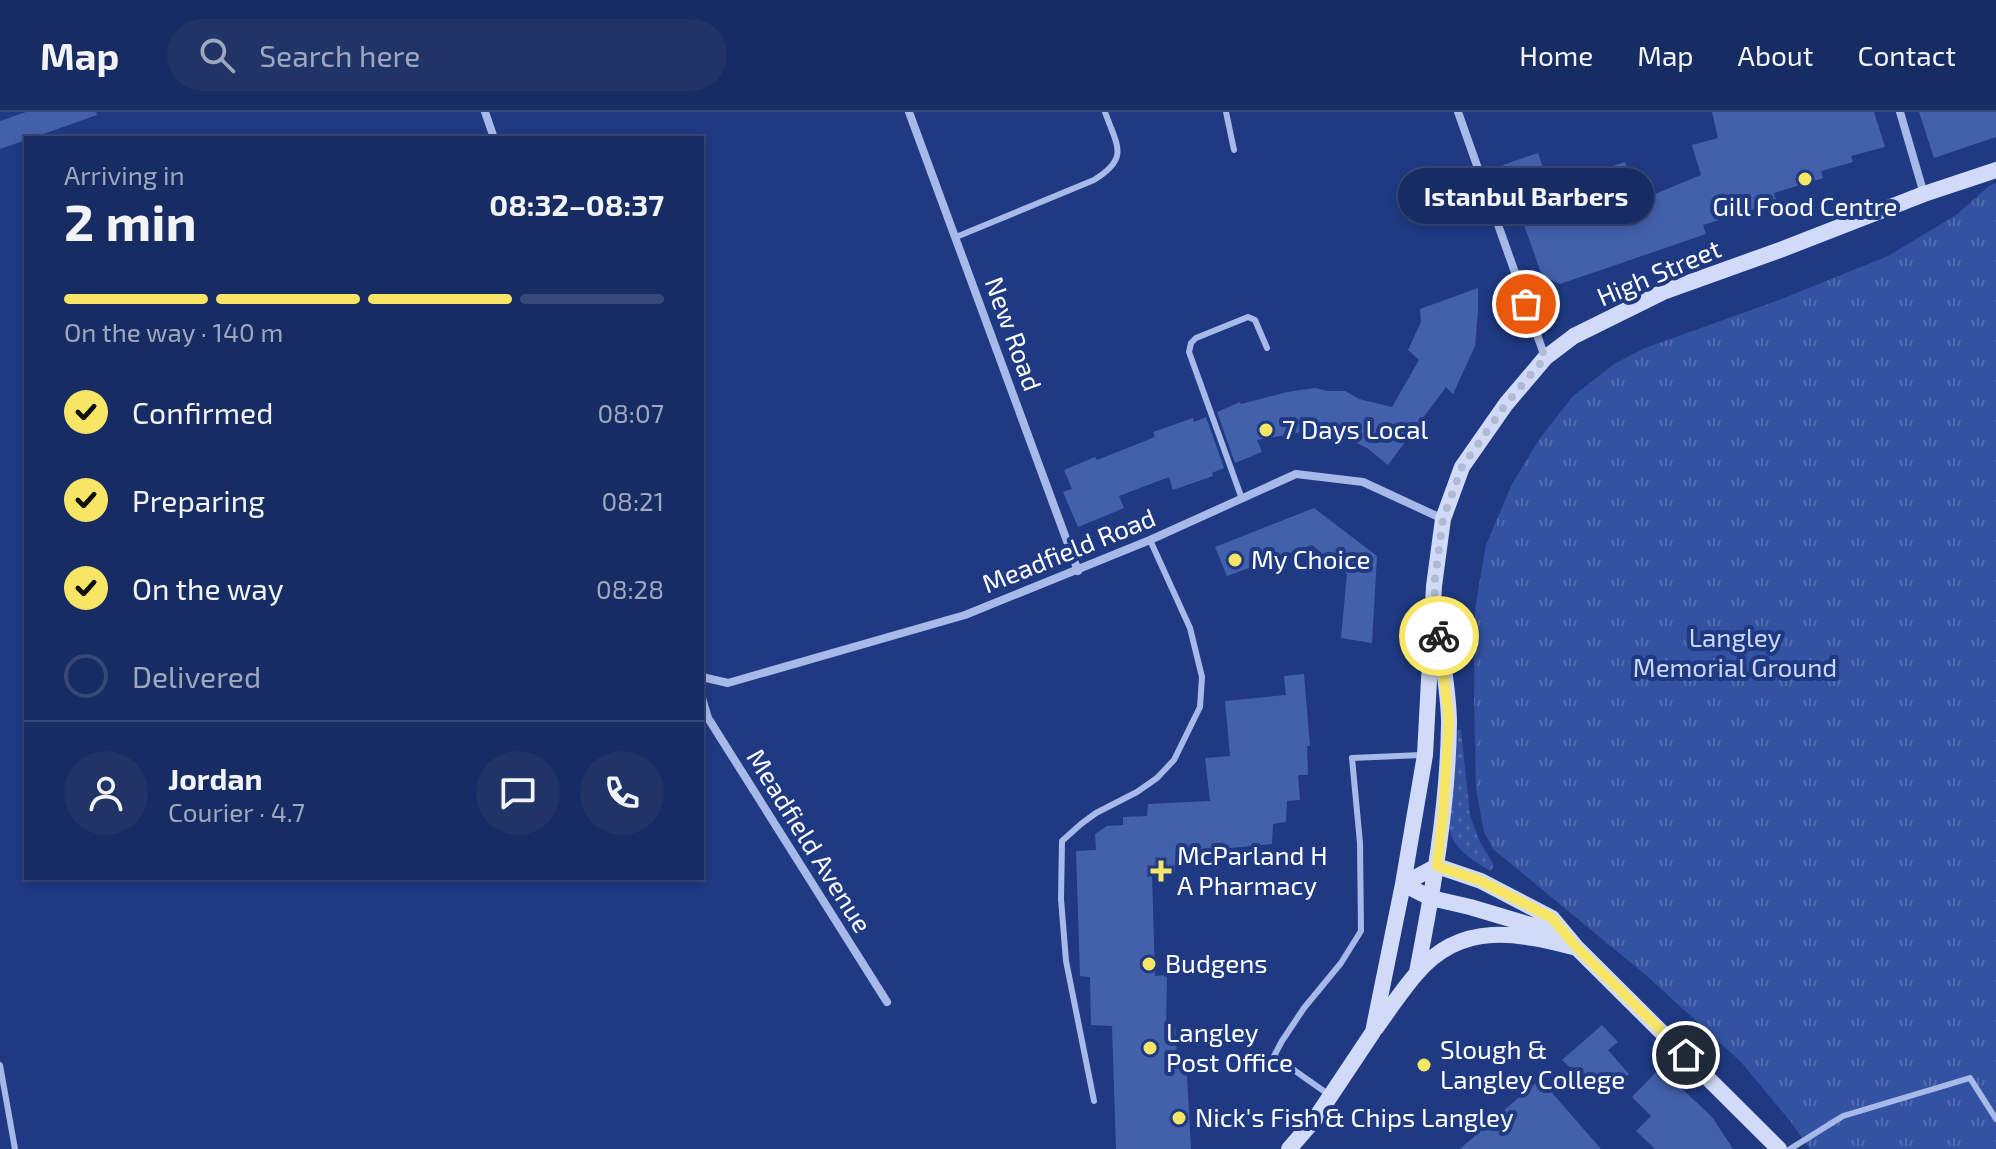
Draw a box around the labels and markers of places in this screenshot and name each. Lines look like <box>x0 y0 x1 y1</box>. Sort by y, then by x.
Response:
callout: Istanbul Barbers <box>1398 168 1654 224</box>
marker: Gill Food Centre <box>1796 170 1814 188</box>
place label: Gill Food Centre <box>1712 190 1898 221</box>
pin <box>1492 270 1560 338</box>
place label: 7 Days Local <box>1282 413 1428 444</box>
marker: 7 Days Local <box>1257 421 1275 439</box>
place label: My Choice <box>1251 543 1370 574</box>
marker: My Choice <box>1226 551 1244 569</box>
place label: McParland H A Pharmacy <box>1177 839 1328 900</box>
marker: McParland H A Pharmacy <box>1152 862 1170 880</box>
place label: Budgens <box>1165 947 1268 978</box>
marker: Budgens <box>1140 955 1158 973</box>
place label: Langley Post Office <box>1166 1016 1293 1077</box>
pin <box>1652 1021 1720 1089</box>
place label: Slough & Langley College <box>1440 1033 1625 1094</box>
marker: Langley Post Office <box>1141 1039 1159 1057</box>
marker: Slough & Langley College <box>1415 1056 1433 1074</box>
place label: Nick's Fish & Chips Langley <box>1195 1101 1514 1132</box>
marker: Nick's Fish & Chips Langley <box>1170 1109 1188 1127</box>

